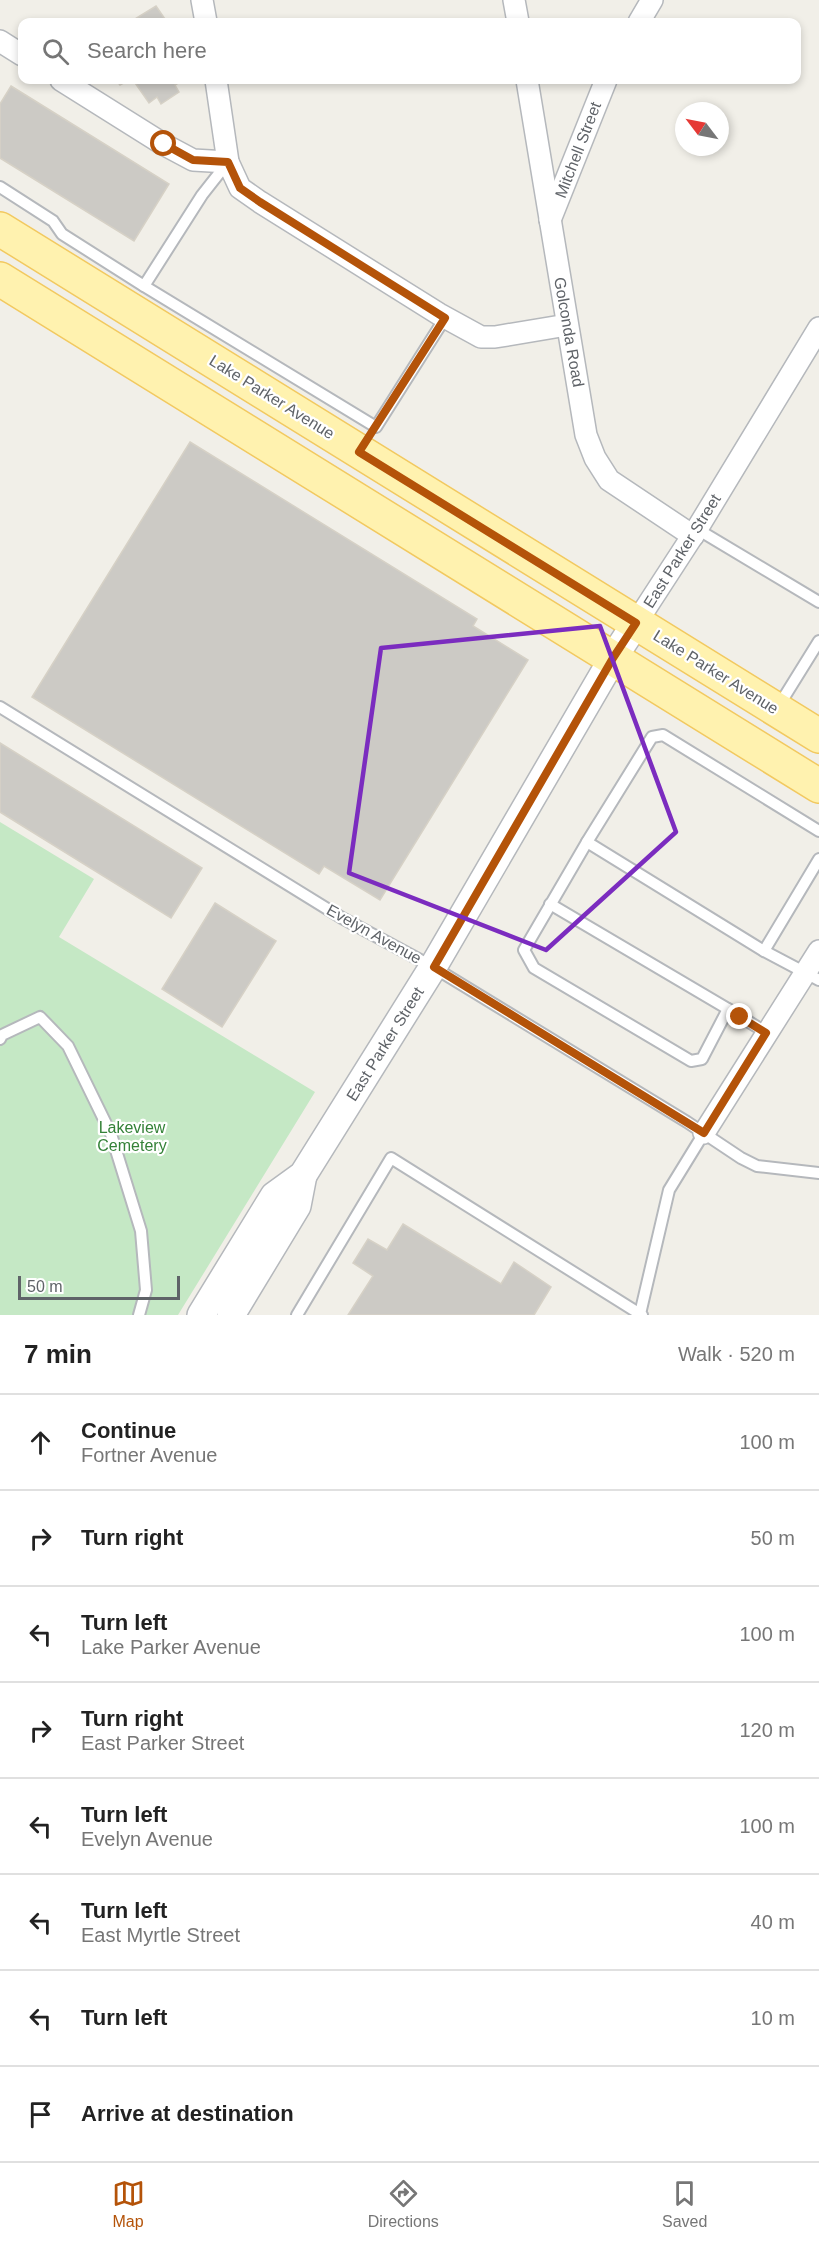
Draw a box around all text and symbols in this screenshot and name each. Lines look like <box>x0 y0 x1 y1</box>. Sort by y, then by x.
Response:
search box <box>18 18 801 84</box>
icon: search <box>39 35 72 68</box>
text: Search here <box>87 38 207 63</box>
street label: Mitchell Street <box>552 99 604 200</box>
north arrow <box>675 102 729 156</box>
route start <box>150 130 176 156</box>
street label: Golconda Road <box>551 276 587 388</box>
street label: Lake Parker Avenue <box>207 352 338 442</box>
street label: East Parker Street <box>640 491 724 611</box>
street label: Lake Parker Avenue <box>651 627 782 717</box>
street label: Evelyn Avenue <box>324 901 424 967</box>
street label: East Parker Street <box>343 984 427 1104</box>
route end <box>726 1003 752 1029</box>
park label: Lakeview Cemetery <box>97 1119 167 1154</box>
scale bar <box>18 1273 180 1300</box>
text: 50 m <box>27 1278 63 1295</box>
text: 7 min <box>24 1339 92 1369</box>
text: Walk · 520 m <box>678 1343 795 1365</box>
text: Continue <box>81 1418 176 1443</box>
icon: ahead <box>24 1426 57 1459</box>
text: 100 m <box>739 1431 795 1453</box>
text: Fortner Avenue <box>81 1444 217 1466</box>
icon: right <box>24 1522 57 1555</box>
text: Turn right <box>81 1525 183 1550</box>
text: 50 m <box>751 1527 795 1549</box>
text: Turn left <box>81 1610 167 1635</box>
icon: left <box>24 1618 57 1651</box>
text: 100 m <box>739 1623 795 1645</box>
text: Lake Parker Avenue <box>81 1636 261 1658</box>
text: Turn right <box>81 1706 183 1731</box>
icon: right <box>24 1714 57 1747</box>
text: 120 m <box>739 1719 795 1741</box>
text: East Parker Street <box>81 1732 244 1754</box>
text: Turn left <box>81 1802 167 1827</box>
icon: left <box>24 1810 57 1843</box>
text: 100 m <box>739 1815 795 1837</box>
text: Evelyn Avenue <box>81 1828 213 1850</box>
text: Turn left <box>81 1898 167 1923</box>
icon: left <box>24 1906 57 1939</box>
text: 40 m <box>751 1911 795 1933</box>
text: East Myrtle Street <box>81 1924 240 1946</box>
icon: left <box>24 2002 57 2035</box>
text: Turn left <box>81 2005 167 2030</box>
text: 10 m <box>751 2007 795 2029</box>
icon: arrive <box>24 2098 57 2131</box>
text: Arrive at destination <box>81 2101 294 2126</box>
tab: Map <box>112 2177 145 2231</box>
tab: Directions <box>368 2177 439 2231</box>
tab: Saved <box>662 2177 707 2231</box>

